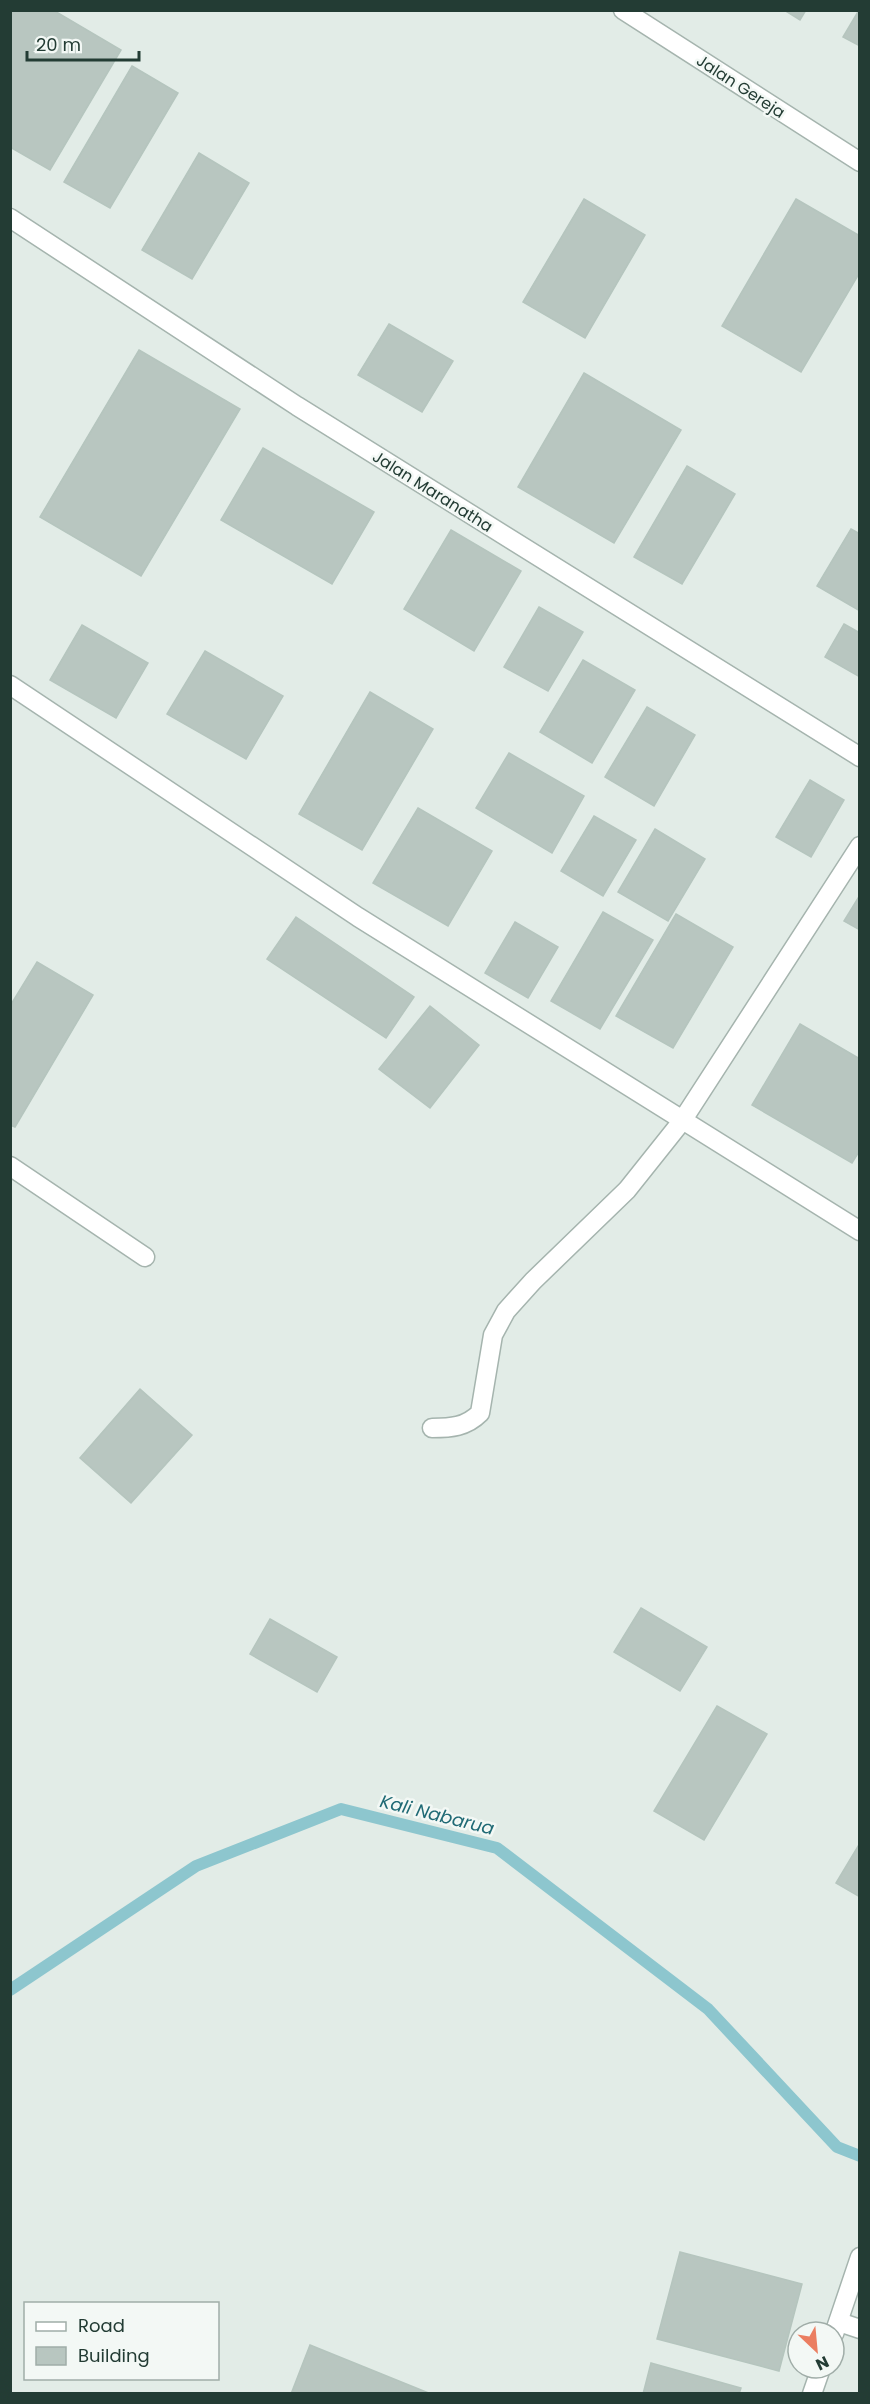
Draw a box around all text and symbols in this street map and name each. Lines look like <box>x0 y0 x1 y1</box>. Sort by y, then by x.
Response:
scale bar <box>27 24 140 62</box>
text: 20 m <box>36 32 81 57</box>
street label: Jalan Gereja <box>692 49 790 124</box>
street label: Jalan Maranatha <box>368 445 497 538</box>
water label: Kali Nabarua <box>377 1788 497 1841</box>
legend <box>24 2302 219 2380</box>
text: Road <box>78 2313 125 2338</box>
north arrow <box>786 2320 846 2380</box>
text: Building <box>78 2343 150 2368</box>
text: N <box>812 2350 833 2376</box>

